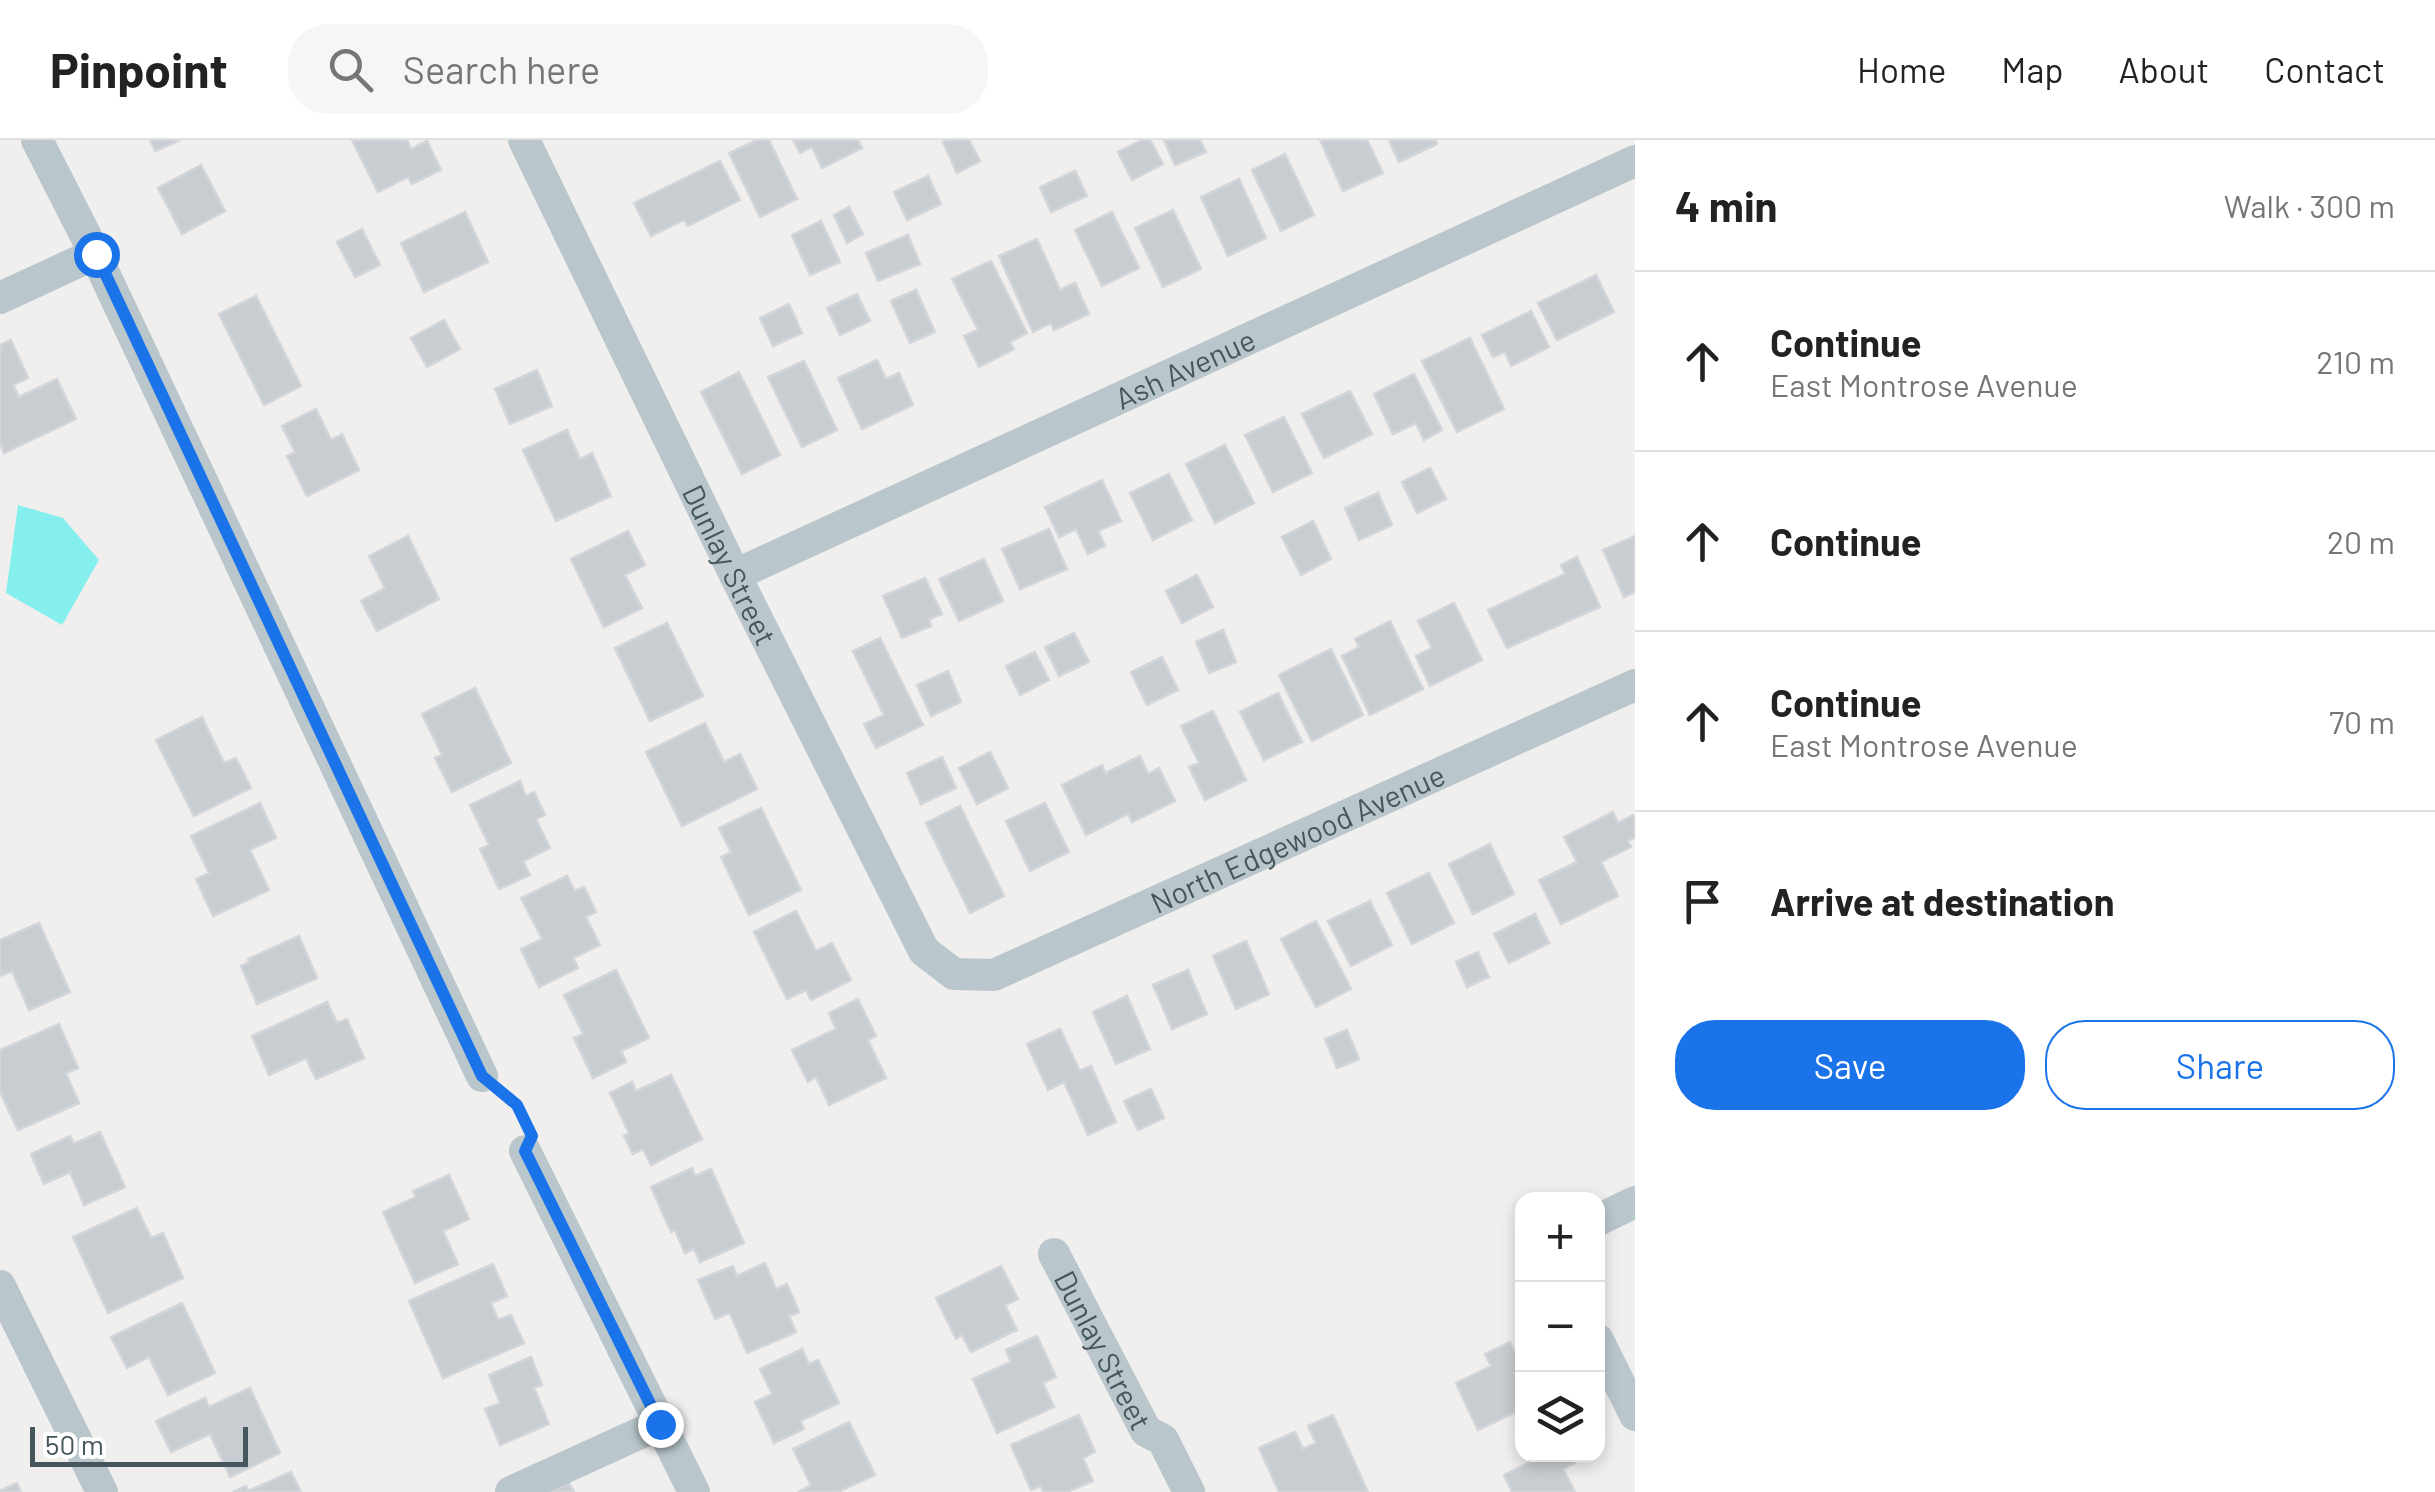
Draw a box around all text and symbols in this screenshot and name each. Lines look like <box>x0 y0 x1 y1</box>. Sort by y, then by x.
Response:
search box <box>288 24 988 114</box>
text: Pinpoint <box>50 40 228 98</box>
icon: search <box>323 42 378 97</box>
text: Search here <box>403 46 600 92</box>
text: Home <box>1857 48 1946 90</box>
text: Map <box>2001 48 2064 90</box>
text: About <box>2119 48 2209 90</box>
text: Contact <box>2264 48 2385 90</box>
text: 4 min <box>1675 180 1778 230</box>
text: Walk · 300 m <box>2224 186 2395 224</box>
route start <box>74 232 120 278</box>
text: Continue <box>1770 319 1921 365</box>
street label: Ash Avenue <box>1109 320 1260 416</box>
icon: ahead <box>1675 334 1730 389</box>
text: 210 m <box>2316 342 2395 380</box>
text: East Montrose Avenue <box>1770 365 2078 403</box>
street label: Dunlay Street <box>676 478 785 651</box>
icon: ahead <box>1675 514 1730 569</box>
text: Continue <box>1770 518 1921 564</box>
text: 20 m <box>2327 522 2395 560</box>
text: Continue <box>1770 679 1921 725</box>
icon: ahead <box>1675 694 1730 749</box>
text: 70 m <box>2329 702 2395 740</box>
text: East Montrose Avenue <box>1770 725 2078 763</box>
street label: North Edgewood Avenue <box>1145 756 1450 920</box>
icon: arrive <box>1675 874 1730 929</box>
text: Arrive at destination <box>1770 878 2115 924</box>
button: Save <box>1675 1020 2025 1110</box>
button: Share <box>2045 1020 2395 1110</box>
map controls <box>1515 1192 1605 1462</box>
button: + <box>1515 1192 1605 1282</box>
street label: Dunlay Street <box>1048 1264 1160 1435</box>
button: − <box>1515 1282 1605 1372</box>
button: layers <box>1515 1372 1605 1462</box>
route end <box>638 1402 684 1448</box>
scale bar <box>30 1422 248 1466</box>
text: 50 m <box>45 1427 104 1461</box>

